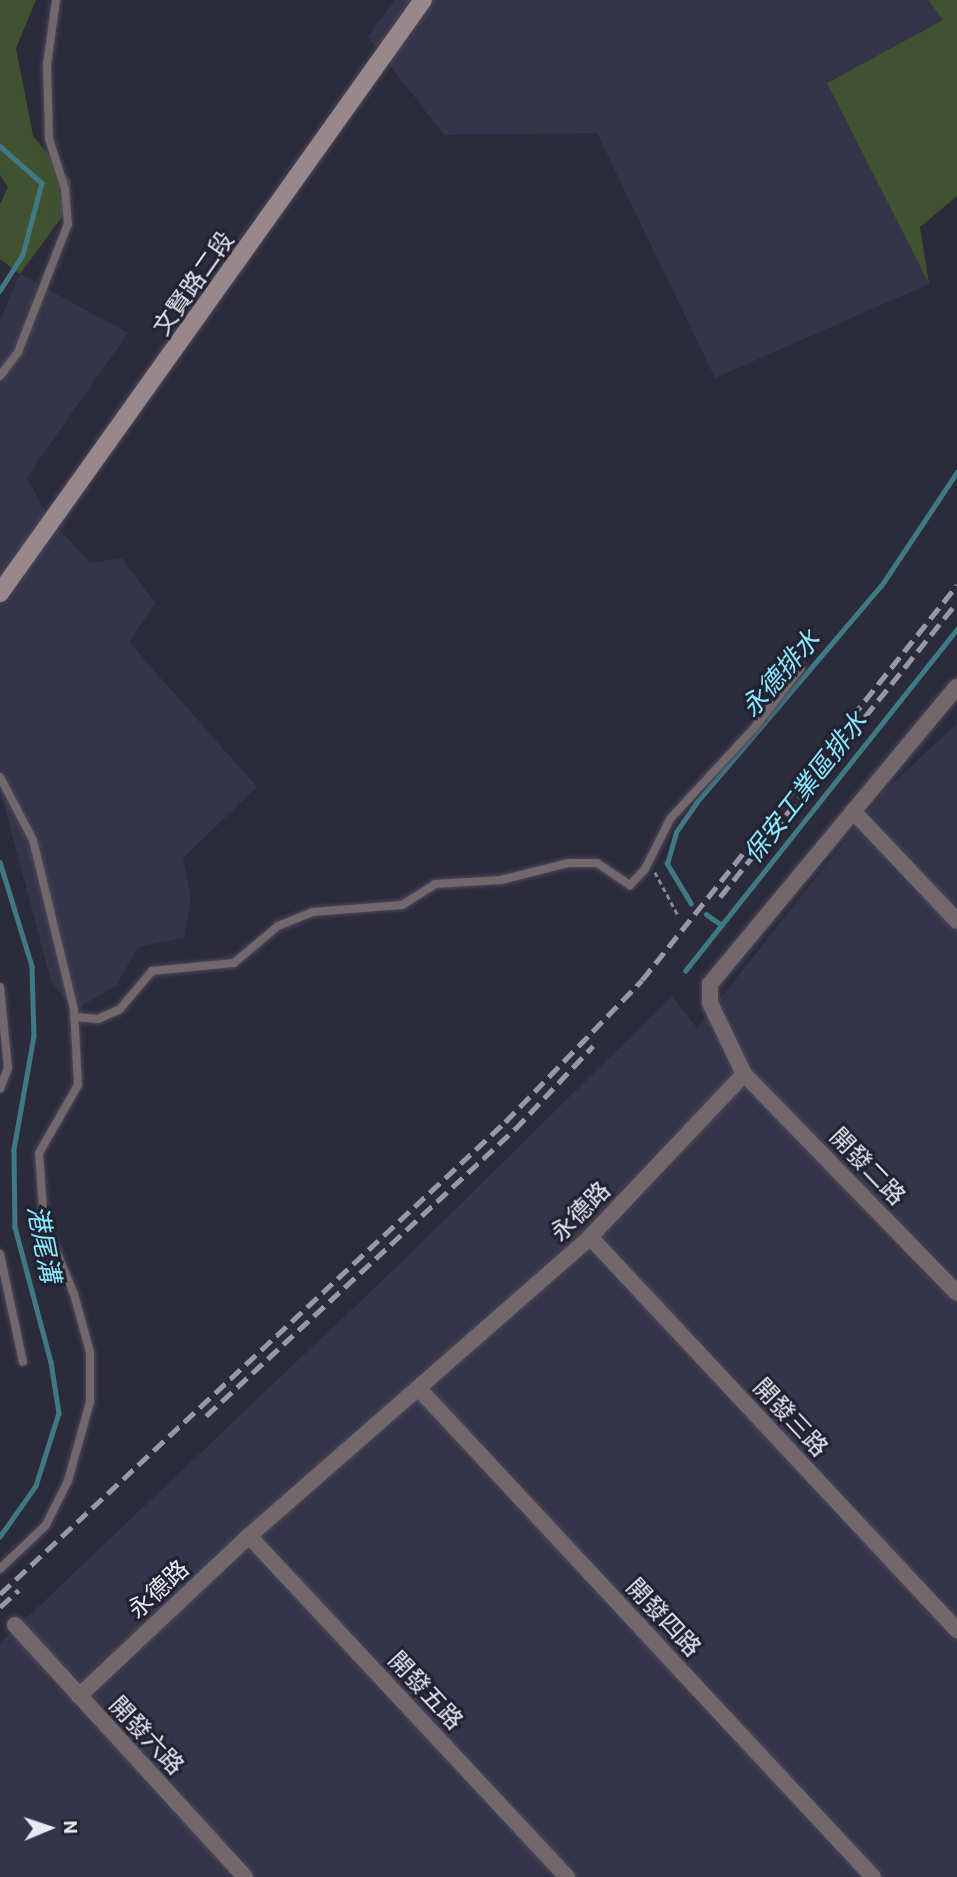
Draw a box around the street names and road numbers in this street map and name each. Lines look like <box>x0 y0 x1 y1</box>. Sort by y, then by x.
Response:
street label: 文賢路二段 <box>148 227 240 341</box>
street label: 開發二路 <box>823 1122 911 1212</box>
street label: 永德路 <box>545 1176 617 1248</box>
street label: 開發三路 <box>747 1373 833 1463</box>
street label: 永德路 <box>123 1555 195 1625</box>
street label: 開發四路 <box>620 1573 706 1663</box>
street label: 開發五路 <box>382 1646 468 1736</box>
street label: 開發六路 <box>103 1691 189 1781</box>

